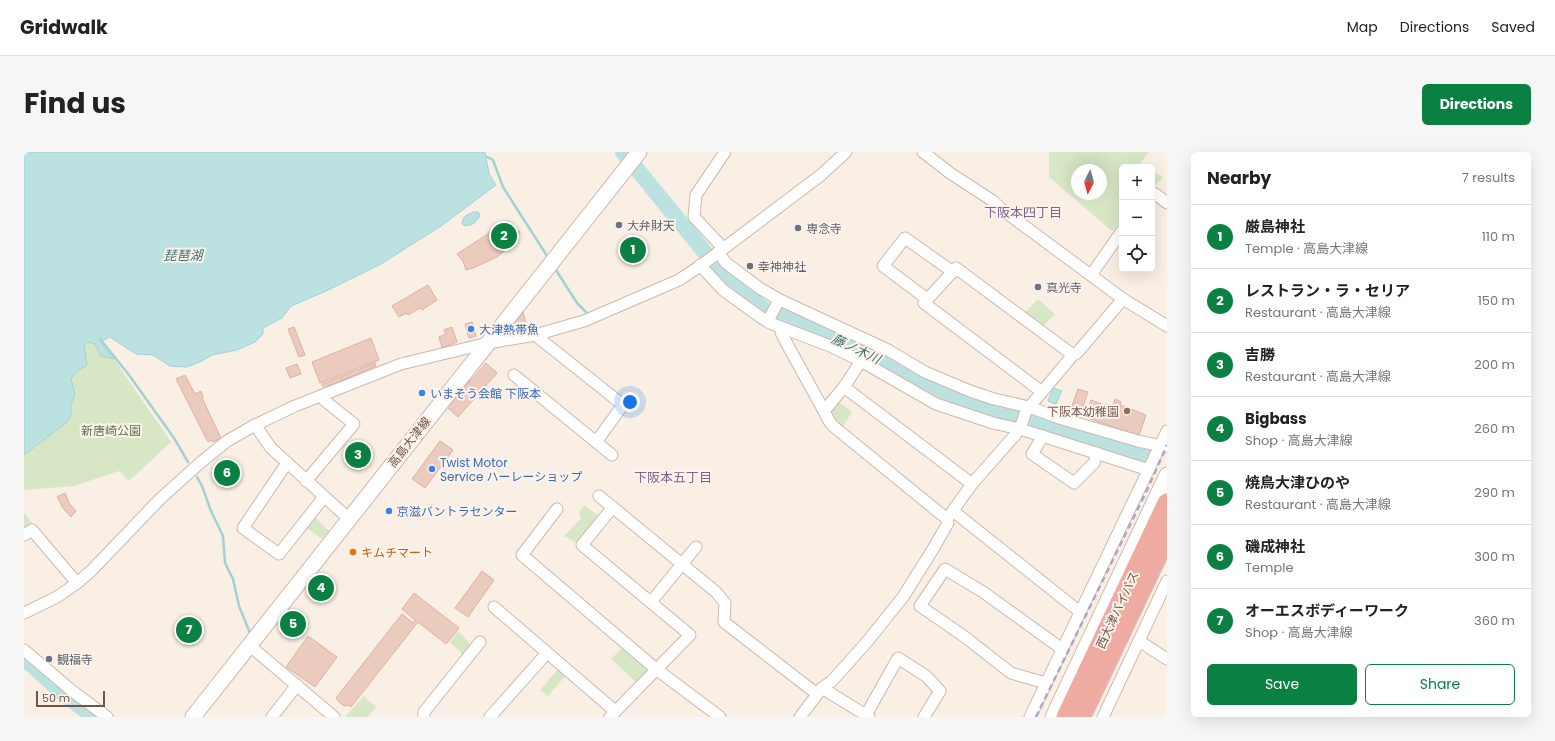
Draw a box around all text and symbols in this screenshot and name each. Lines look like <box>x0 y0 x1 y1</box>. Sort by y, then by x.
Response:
text: Gridwalk <box>20 14 108 41</box>
text: Map <box>1347 17 1378 37</box>
text: Directions <box>1400 17 1469 37</box>
text: Saved <box>1491 17 1535 37</box>
text: Find us <box>24 84 126 123</box>
button: Directions <box>1422 84 1531 125</box>
north arrow <box>1071 164 1107 200</box>
map controls <box>1119 164 1155 272</box>
button: + <box>1119 164 1155 200</box>
text: Nearby <box>1207 166 1271 190</box>
text: 7 results <box>1462 168 1515 187</box>
button: − <box>1119 200 1155 236</box>
district label: 下阪本四丁目 <box>984 203 1062 222</box>
text: 厳島神社 <box>1245 216 1305 237</box>
place label: 大弁財天 <box>627 217 675 234</box>
marker: 大弁財天 <box>614 220 624 230</box>
place label: 専念寺 <box>806 220 842 237</box>
pin: 2 <box>491 221 517 251</box>
marker: 専念寺 <box>793 223 803 233</box>
text: 1 <box>1218 227 1222 246</box>
text: 110 m <box>1482 227 1515 246</box>
pin: 1 <box>620 235 646 265</box>
button: locate <box>1119 236 1155 272</box>
text: Temple · 高島大津線 <box>1245 239 1368 258</box>
water label: 琵琶湖 <box>163 246 204 265</box>
place label: 幸神神社 <box>758 258 806 275</box>
marker: 幸神神社 <box>745 261 755 271</box>
place label: 真光寺 <box>1046 279 1082 296</box>
text: レストラン・ラ・セリア <box>1245 280 1410 301</box>
marker: 真光寺 <box>1033 282 1043 292</box>
text: 2 <box>1216 291 1224 310</box>
text: 150 m <box>1478 291 1515 310</box>
text: Restaurant · 高島大津線 <box>1245 303 1391 322</box>
place label: 大津熱帯魚 <box>479 321 539 338</box>
marker: 大津熱帯魚 <box>466 324 476 334</box>
water label: 藤ノ木川 <box>828 329 885 369</box>
text: 吉勝 <box>1245 344 1275 365</box>
text: 3 <box>1216 355 1224 374</box>
text: 200 m <box>1474 355 1515 374</box>
text: Restaurant · 高島大津線 <box>1245 367 1391 386</box>
place label: いまそう会館 下阪本 <box>430 385 541 402</box>
marker: いまそう会館 下阪本 <box>417 388 427 398</box>
your location <box>620 392 640 412</box>
place label: 下阪本幼稚園 <box>1047 403 1119 420</box>
marker: 下阪本幼稚園 <box>1122 406 1132 416</box>
text: Bigbass <box>1245 408 1307 429</box>
street label: 高島大津線 <box>384 413 434 471</box>
text: 4 <box>1216 419 1224 438</box>
text: 260 m <box>1474 419 1515 438</box>
park label: 新唐崎公園 <box>81 422 141 439</box>
text: Shop · 高島大津線 <box>1245 431 1353 450</box>
pin: 3 <box>345 440 371 470</box>
place label: Twist Motor Service ハーレーショップ <box>440 454 582 485</box>
pin: 6 <box>214 458 240 488</box>
marker: Twist Motor Service ハーレーショップ <box>427 464 437 474</box>
district label: 下阪本五丁目 <box>634 468 712 487</box>
text: 焼鳥大津ひのや <box>1245 472 1350 493</box>
text: 5 <box>1216 483 1224 502</box>
text: 290 m <box>1474 483 1515 502</box>
text: Restaurant · 高島大津線 <box>1245 495 1391 514</box>
place label: 京滋バントラセンター <box>397 503 518 520</box>
marker: 京滋バントラセンター <box>384 506 394 516</box>
text: 磯成神社 <box>1245 536 1305 557</box>
place label: キムチマート <box>361 544 433 561</box>
marker: キムチマート <box>348 547 358 557</box>
text: 6 <box>1216 547 1224 566</box>
text: 300 m <box>1474 547 1515 566</box>
text: Temple <box>1245 558 1294 577</box>
street label: 西大津バイパス <box>1092 568 1142 652</box>
pin: 4 <box>308 573 334 603</box>
text: オーエスボディーワーク <box>1245 600 1409 621</box>
pin: 5 <box>280 609 306 639</box>
text: 7 <box>1217 611 1223 630</box>
text: 360 m <box>1474 611 1515 630</box>
pin: 7 <box>176 615 202 645</box>
text: Shop · 高島大津線 <box>1245 623 1353 642</box>
place label: 観福寺 <box>57 651 93 668</box>
marker: 観福寺 <box>44 654 54 664</box>
button: Save <box>1207 664 1357 705</box>
button: Share <box>1365 664 1515 705</box>
scale bar <box>36 689 105 708</box>
text: 50 m <box>42 690 70 706</box>

